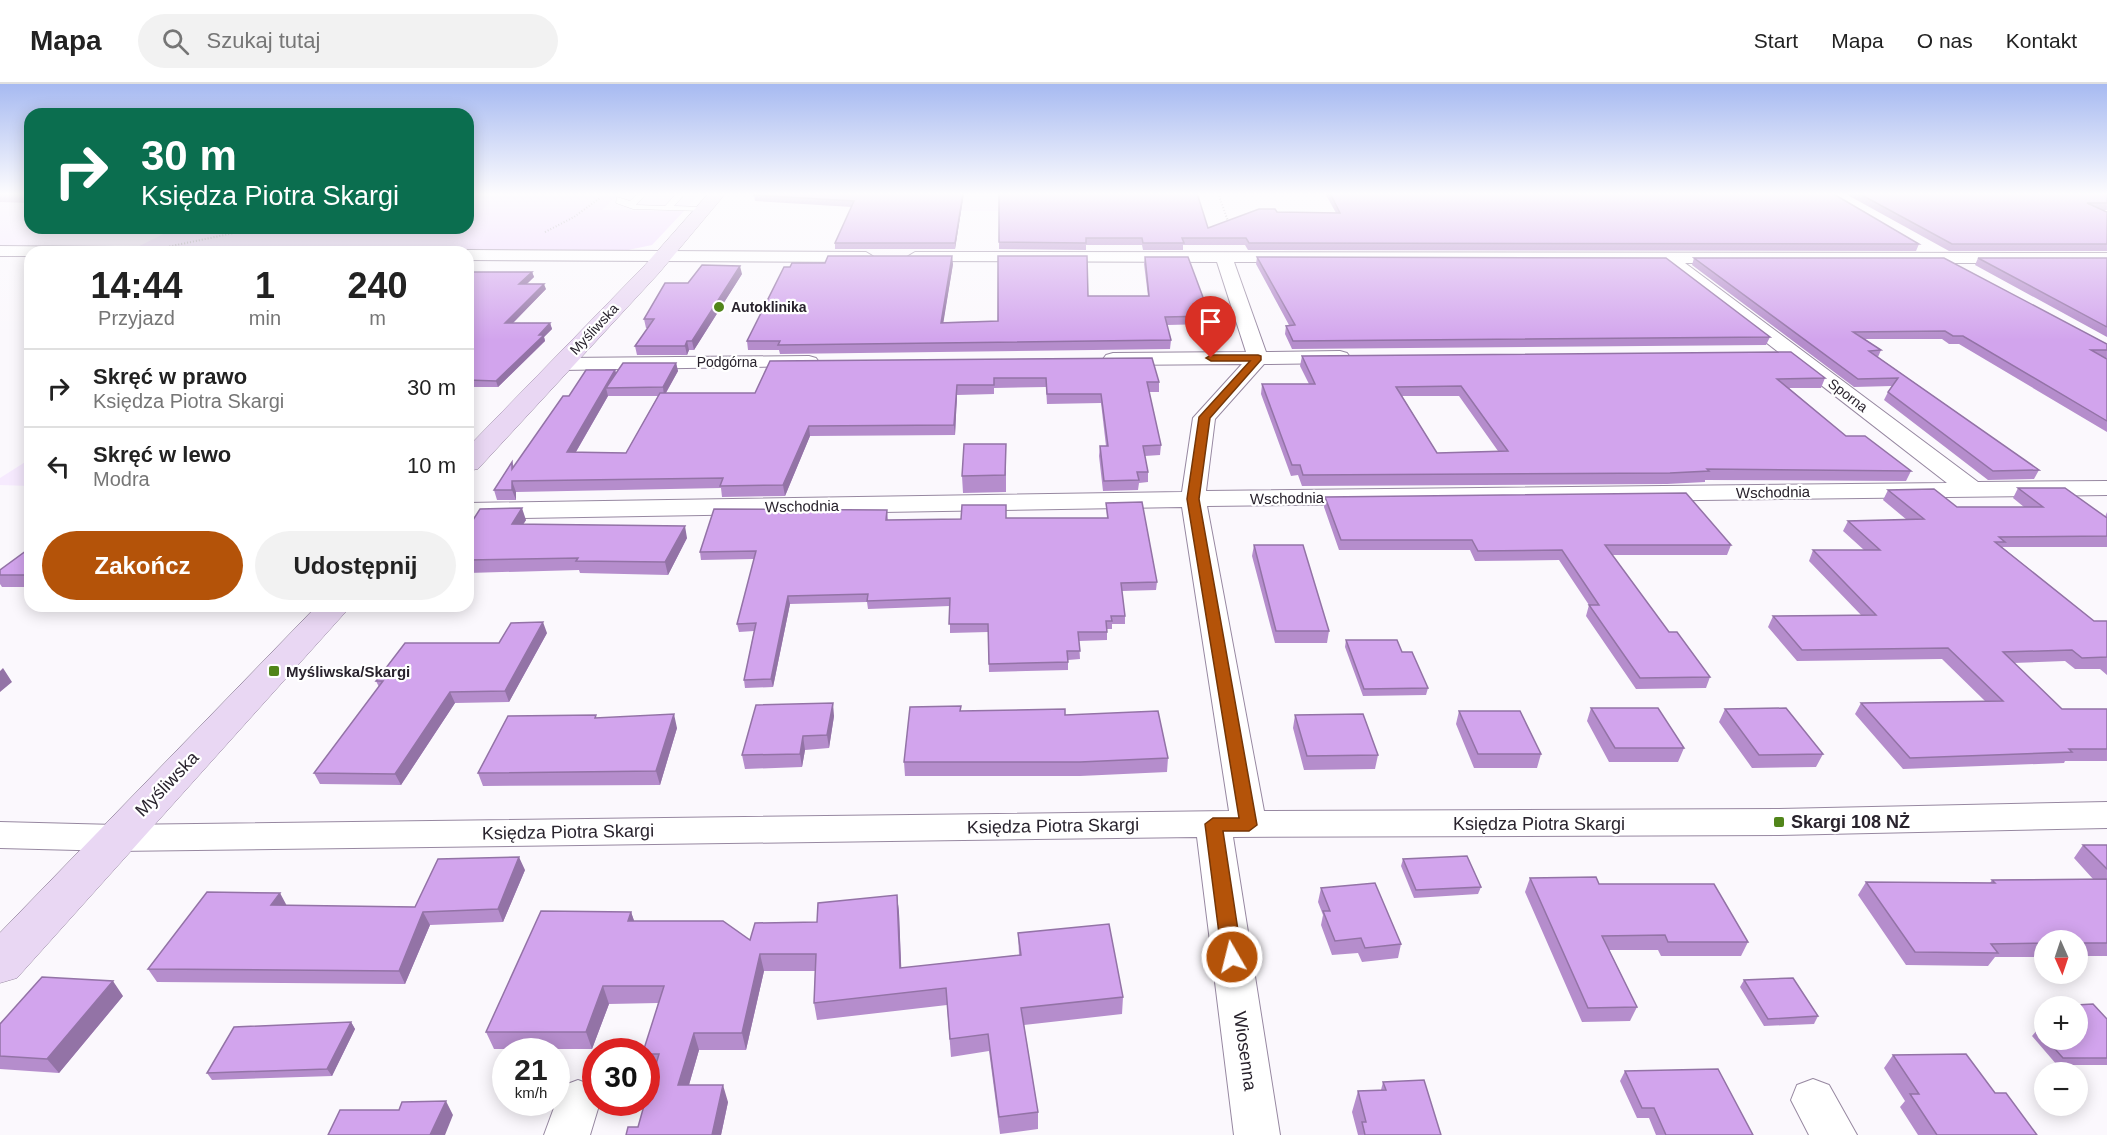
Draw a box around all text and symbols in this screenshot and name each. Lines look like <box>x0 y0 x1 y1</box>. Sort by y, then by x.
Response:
search box <box>138 14 558 68</box>
text: Mapa <box>30 25 102 56</box>
icon: search <box>159 25 192 58</box>
text: Szukaj tutaj <box>207 28 320 53</box>
text: Start <box>1754 29 1798 52</box>
text: Mapa <box>1831 29 1884 52</box>
text: O nas <box>1917 29 1973 52</box>
text: Kontakt <box>2006 29 2077 52</box>
icon: right <box>42 132 120 210</box>
text: 30 m <box>141 132 237 179</box>
text: Księdza Piotra Skargi <box>141 181 399 211</box>
text: 14:44 <box>90 265 182 306</box>
text: 1 <box>255 265 275 306</box>
text: 240 <box>347 265 408 306</box>
pin <box>1185 296 1236 358</box>
place label: Autoklinika <box>731 299 807 315</box>
street label: Myśliwska <box>566 300 622 358</box>
marker: Autoklinika <box>712 300 726 314</box>
icon: arrive <box>1194 305 1227 338</box>
text: Przyjazd <box>98 307 175 329</box>
text: min <box>249 307 281 329</box>
text: m <box>369 307 386 329</box>
street label: Podgórna <box>697 354 758 370</box>
text: Skręć w prawo <box>93 364 247 389</box>
icon: right <box>42 372 75 405</box>
text: 30 m <box>407 375 456 400</box>
street label: Sporna <box>1825 375 1871 415</box>
text: Księdza Piotra Skargi <box>93 390 284 412</box>
text: Skręć w lewo <box>93 442 231 467</box>
icon: left <box>42 450 75 483</box>
text: 10 m <box>407 453 456 478</box>
text: Modra <box>93 468 150 490</box>
street label: Wschodnia <box>1736 483 1811 501</box>
street label: Wschodnia <box>1250 489 1325 507</box>
street label: Wschodnia <box>765 497 840 515</box>
button: Zakończ <box>42 531 243 600</box>
button: Udostępnij <box>255 531 456 600</box>
place label: Myśliwska/Skargi <box>286 663 410 680</box>
marker: Myśliwska/Skargi <box>267 664 281 678</box>
street label: Myśliwska <box>131 747 203 820</box>
place label: Skargi 108 NŻ <box>1791 812 1910 832</box>
street label: Księdza Piotra Skargi <box>967 814 1139 838</box>
street label: Księdza Piotra Skargi <box>1453 814 1625 834</box>
marker: Skargi 108 NŻ <box>1772 815 1786 829</box>
street label: Księdza Piotra Skargi <box>482 820 654 844</box>
position arrow <box>1200 925 1264 989</box>
north arrow <box>2034 930 2088 984</box>
map controls <box>2034 930 2088 1116</box>
button: + <box>2034 996 2088 1050</box>
street label: Wiosenna <box>1230 1010 1261 1093</box>
speed limit sign: 30 <box>582 1038 660 1116</box>
text: 21 <box>514 1053 548 1086</box>
button: − <box>2034 1062 2088 1116</box>
text: km/h <box>515 1084 547 1101</box>

